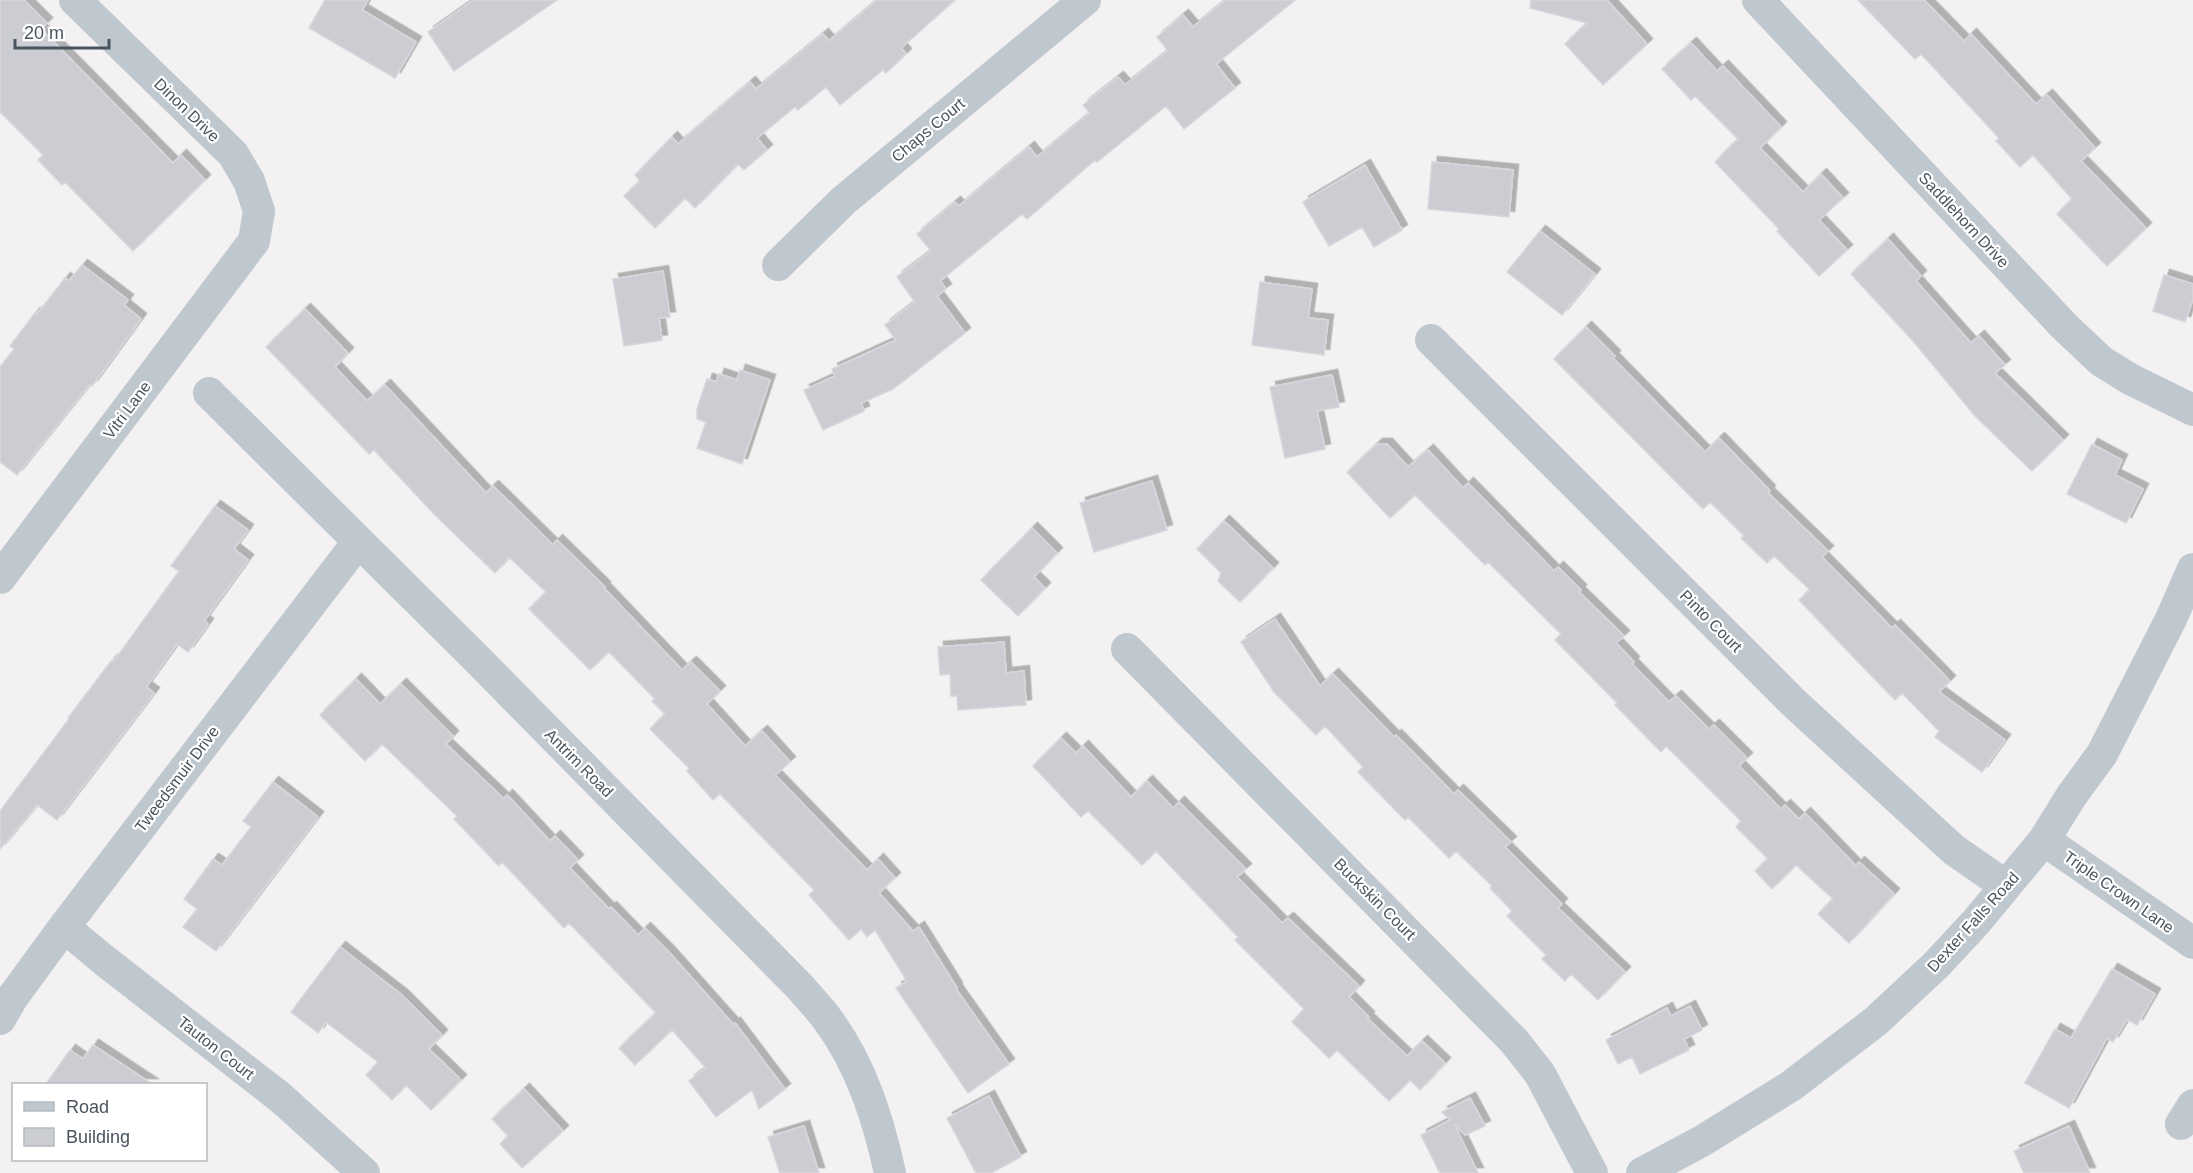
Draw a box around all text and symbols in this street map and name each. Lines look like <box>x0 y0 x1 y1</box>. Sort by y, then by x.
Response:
scale bar <box>15 12 110 50</box>
text: 20 m <box>24 23 64 43</box>
street label: Dinon Drive <box>151 75 223 145</box>
street label: Chaps Court <box>888 94 968 165</box>
street label: Saddlehorn Drive <box>1916 169 2012 271</box>
street label: Vitri Lane <box>100 378 154 442</box>
street label: Pinto Court <box>1677 587 1746 656</box>
street label: Tweedsmuir Drive <box>132 723 222 835</box>
street label: Antrim Road <box>542 726 616 800</box>
street label: Triple Crown Lane <box>2061 848 2177 936</box>
street label: Buckskin Court <box>1331 855 1419 943</box>
street label: Dexter Falls Road <box>1924 869 2022 975</box>
street label: Tauton Court <box>175 1013 258 1083</box>
legend <box>12 1083 207 1161</box>
text: Road <box>66 1097 109 1117</box>
text: Building <box>66 1127 130 1147</box>

